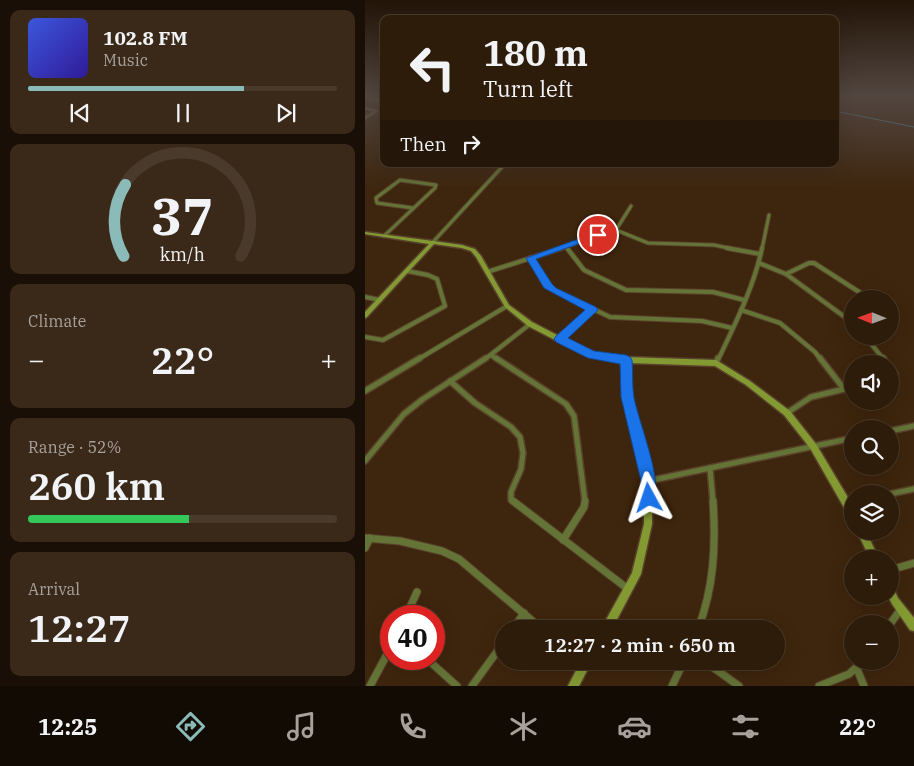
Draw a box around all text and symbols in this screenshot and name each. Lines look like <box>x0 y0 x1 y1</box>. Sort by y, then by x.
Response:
text: 102.8 FM <box>103 26 188 50</box>
text: 180 m <box>483 30 588 76</box>
icon: left <box>400 35 465 100</box>
text: Music <box>103 50 148 70</box>
text: Turn left <box>483 74 573 103</box>
icon: previous <box>66 99 94 127</box>
icon: pause <box>169 99 197 127</box>
icon: next <box>272 99 300 127</box>
icon: right <box>457 130 485 158</box>
text: Then <box>400 132 447 156</box>
text: 37 <box>151 182 214 249</box>
pin <box>577 214 619 256</box>
icon: arrive <box>584 221 612 249</box>
text: km/h <box>160 243 205 266</box>
north arrow <box>844 290 899 345</box>
map controls <box>844 290 899 670</box>
text: Climate <box>28 311 86 331</box>
text: 22° <box>151 335 214 384</box>
text: − <box>28 341 45 378</box>
text: + <box>320 341 337 378</box>
button: sound <box>844 355 899 410</box>
button: search <box>844 420 899 475</box>
text: Range · 52% <box>28 437 121 457</box>
text: 260 km <box>28 461 165 510</box>
position arrow <box>622 471 674 523</box>
button: layers <box>844 485 899 540</box>
button: + <box>844 550 899 605</box>
text: Arrival <box>28 579 80 599</box>
text: 12:27 <box>28 603 131 652</box>
speed limit sign: 40 <box>380 605 445 670</box>
button: − <box>844 615 899 670</box>
text: 12:27 · 2 min · 650 m <box>544 633 736 657</box>
icon: directions <box>173 709 208 744</box>
icon: music <box>284 709 319 744</box>
icon: phone <box>395 709 430 744</box>
icon: climate <box>506 709 541 744</box>
icon: car <box>617 709 652 744</box>
icon: filters <box>728 709 763 744</box>
text: 12:25 <box>38 712 97 741</box>
text: 22° <box>839 712 876 741</box>

